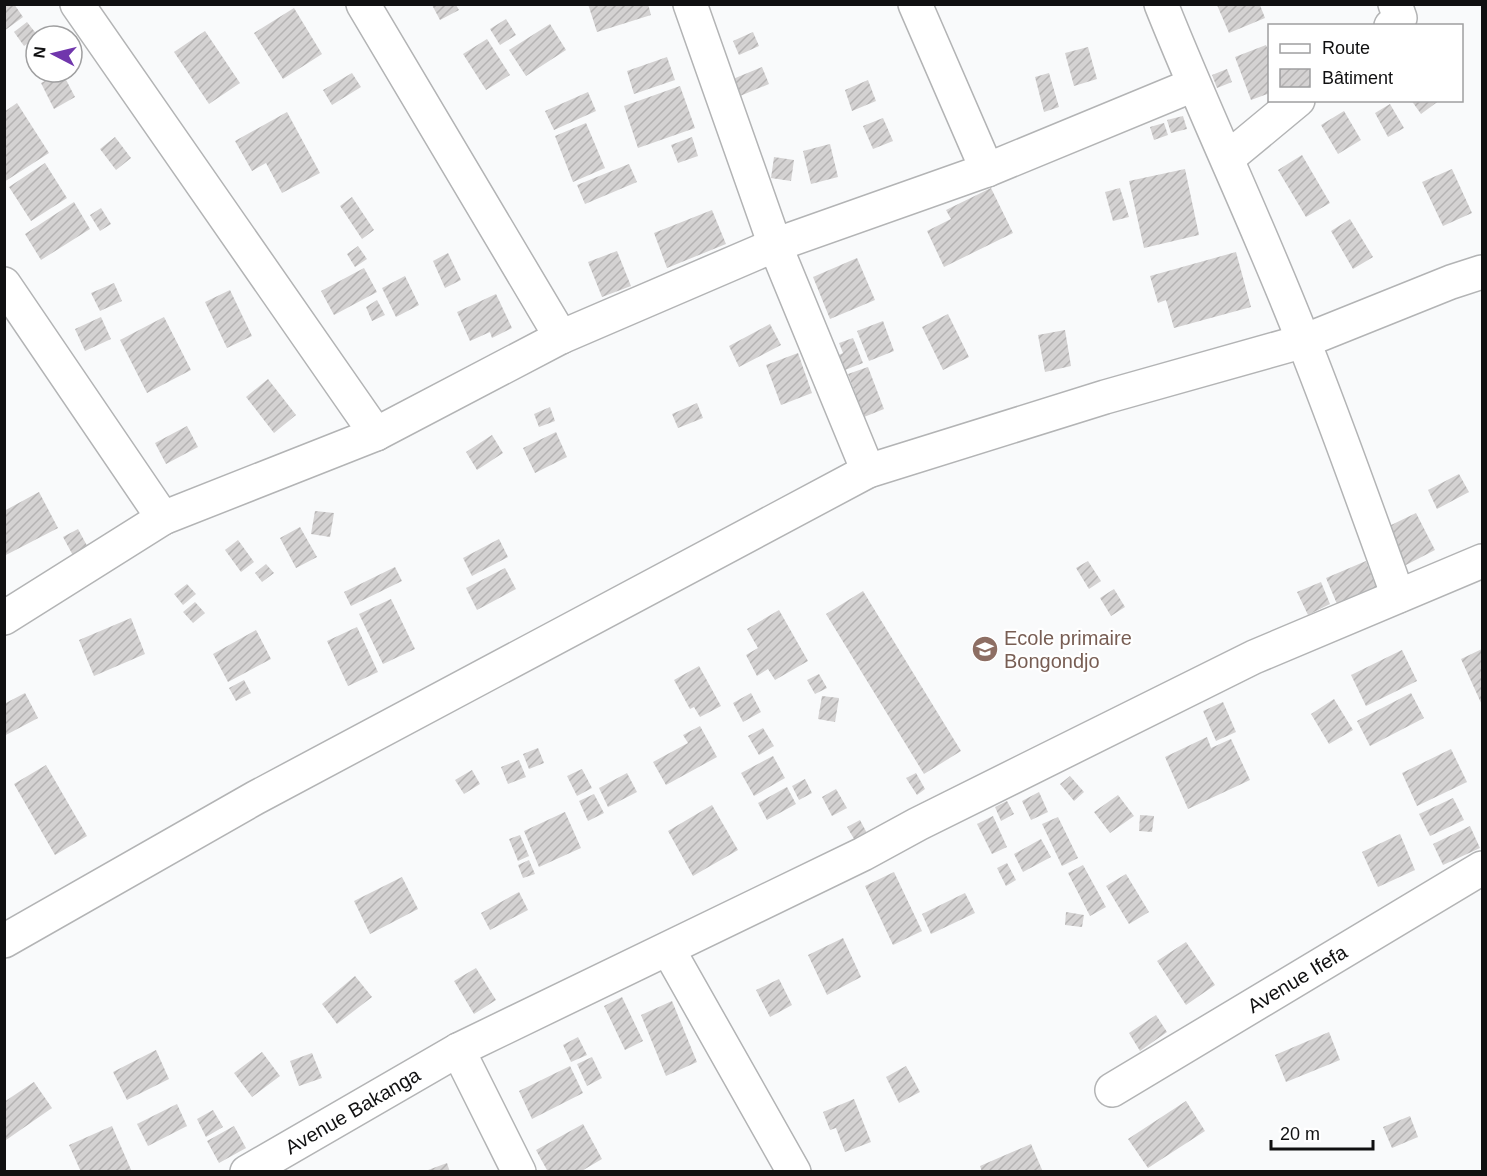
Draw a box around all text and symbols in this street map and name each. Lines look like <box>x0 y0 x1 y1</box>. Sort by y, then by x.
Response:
north arrow <box>24 24 84 84</box>
legend <box>1268 24 1463 102</box>
text: Route <box>1322 38 1370 58</box>
text: N <box>30 45 49 59</box>
text: Bâtiment <box>1322 68 1393 88</box>
place label: Ecole primaire Bongondjo <box>1004 627 1132 672</box>
school or university icon: Ecole primaire Bongondjo <box>970 634 1000 664</box>
street label: Avenue Ifefa <box>1244 940 1352 1017</box>
street label: Avenue Bakanga <box>281 1063 425 1159</box>
scale bar <box>1271 1113 1373 1151</box>
text: 20 m <box>1280 1124 1320 1144</box>

